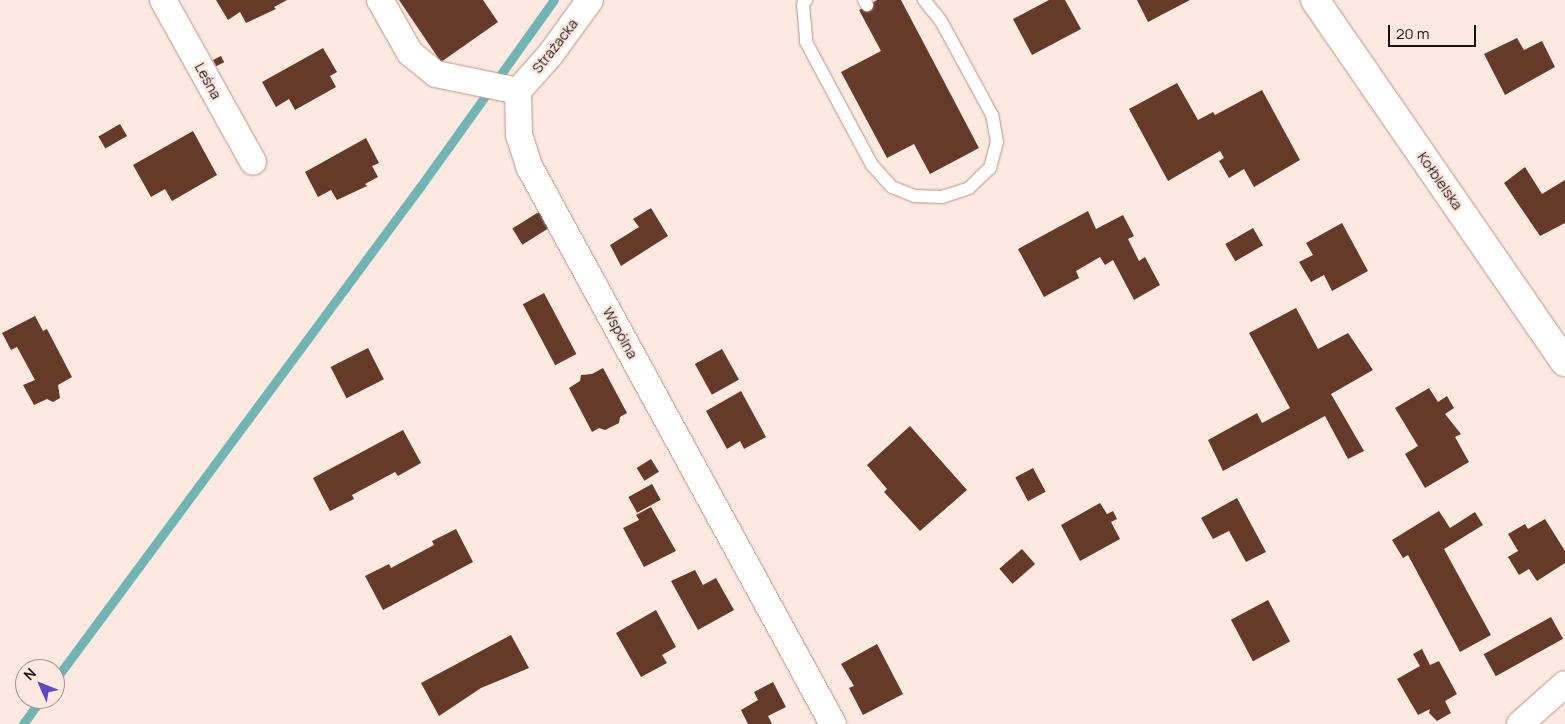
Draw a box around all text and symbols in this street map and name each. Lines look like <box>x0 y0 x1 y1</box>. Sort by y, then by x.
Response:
scale bar <box>1390 15 1478 47</box>
street label: Strażacka <box>529 16 581 76</box>
text: 20 m <box>1396 23 1429 44</box>
street label: Leśna <box>191 60 225 102</box>
street label: Kołbielska <box>1414 149 1466 213</box>
street label: Wspólna <box>599 304 641 362</box>
north arrow <box>15 659 65 709</box>
text: N <box>19 664 40 684</box>

